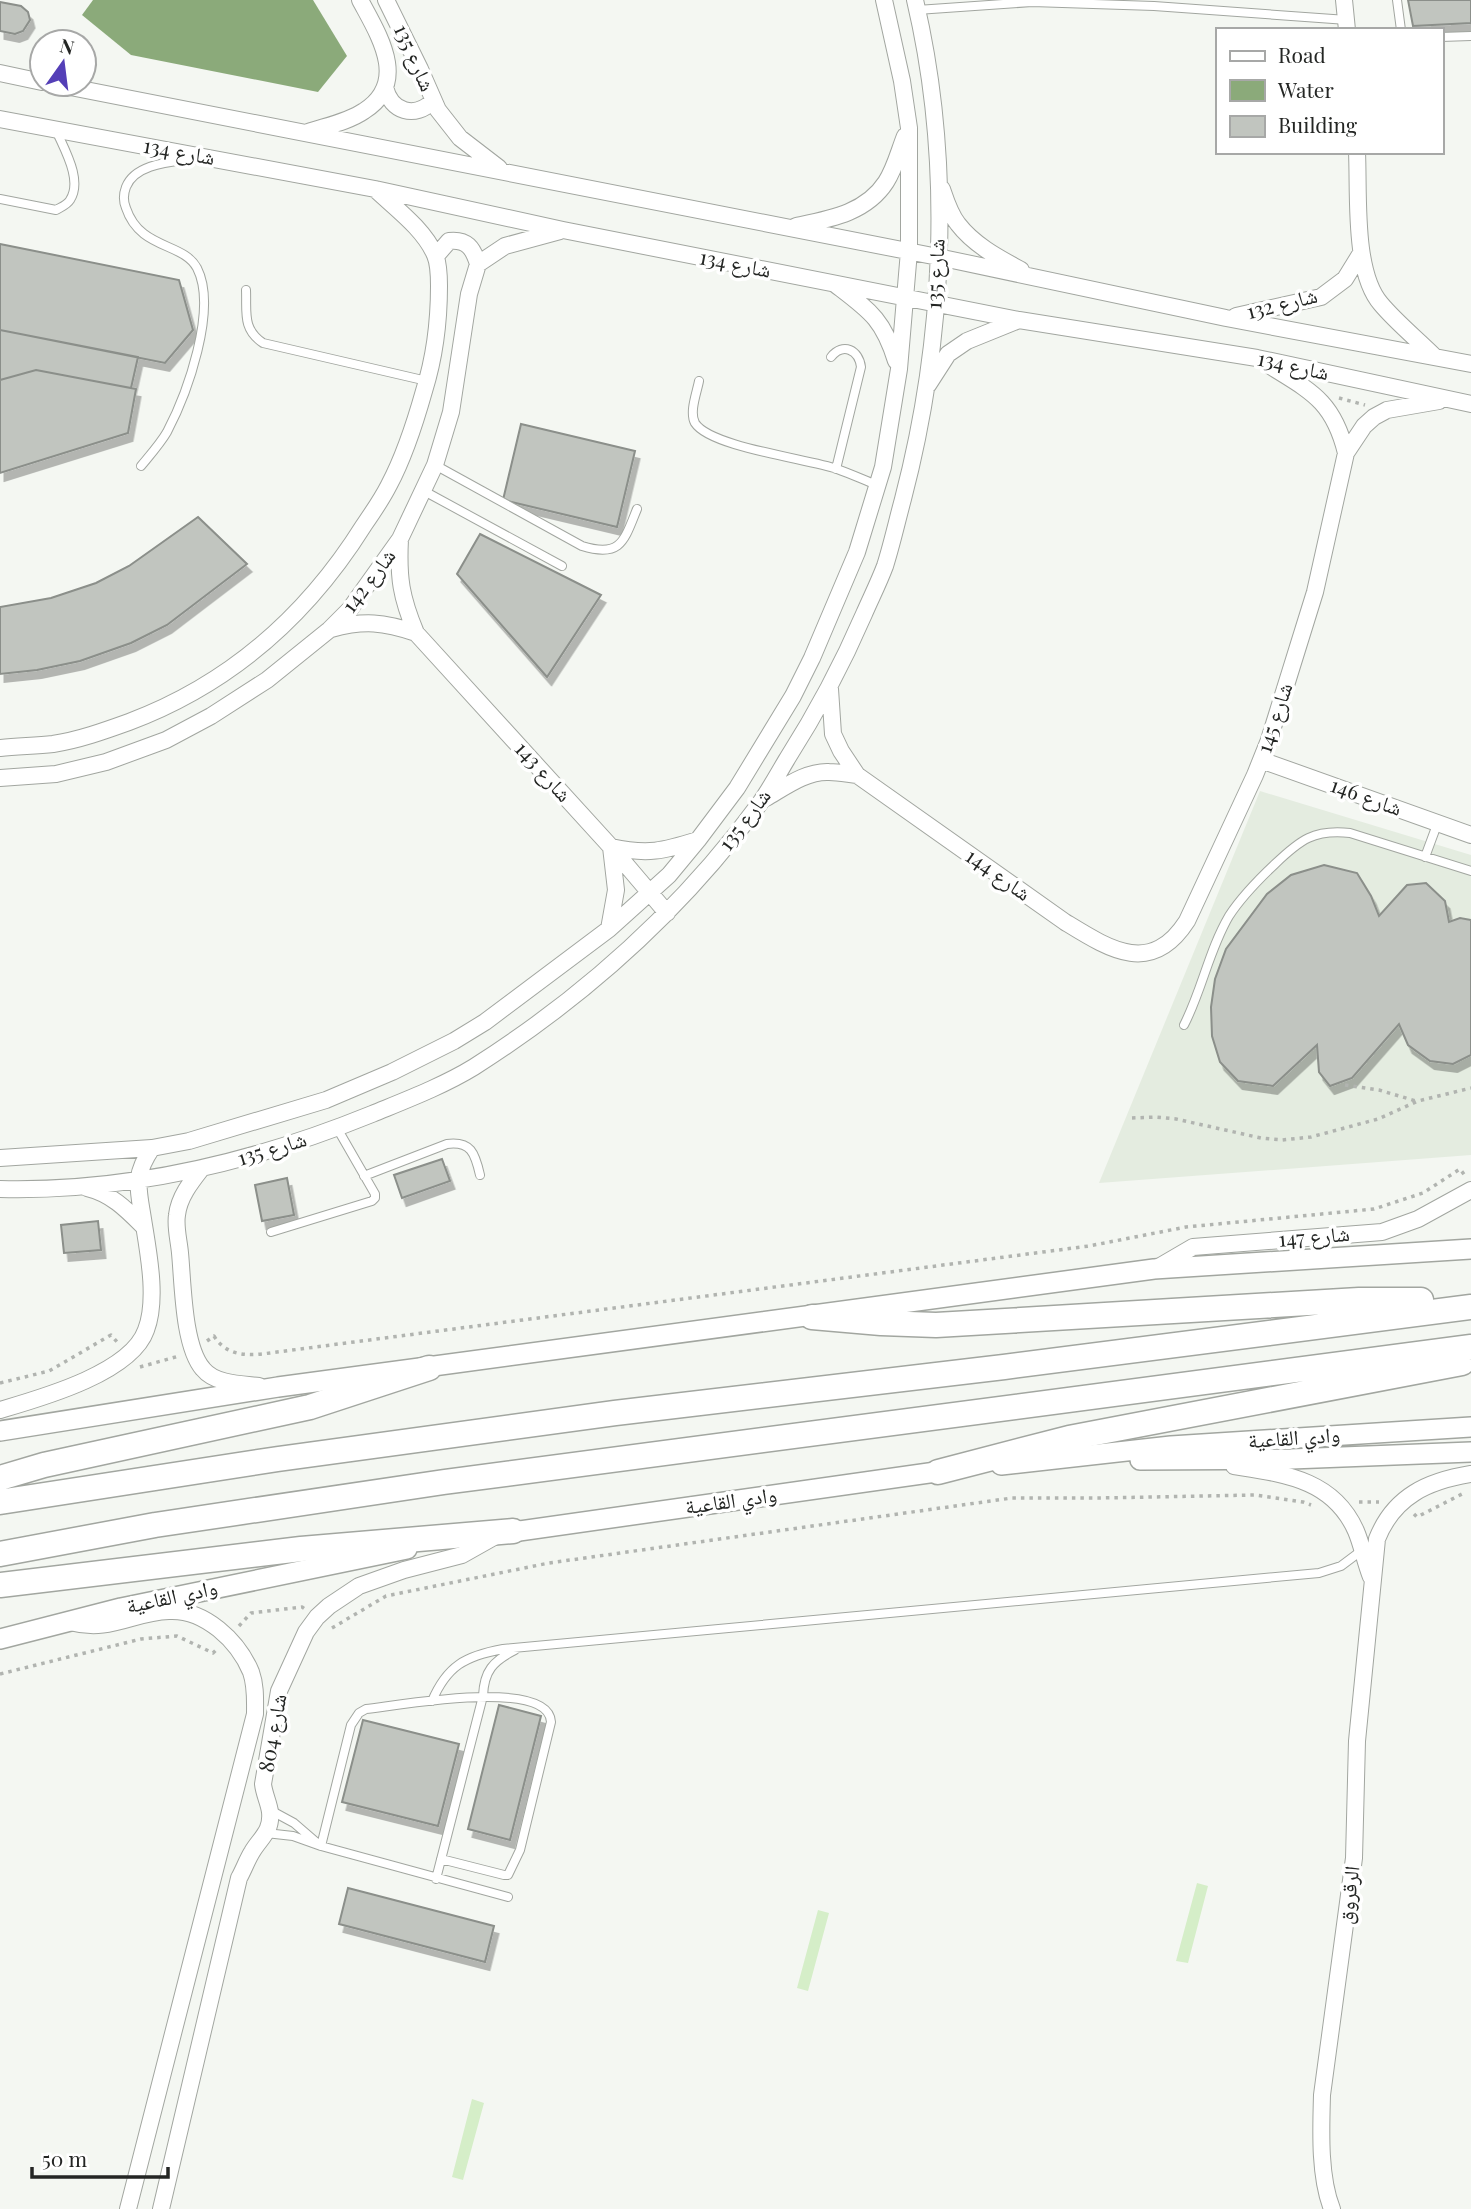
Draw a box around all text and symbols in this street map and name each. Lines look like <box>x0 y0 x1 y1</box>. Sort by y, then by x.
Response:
street label: شارع 135 <box>388 19 443 96</box>
north arrow <box>28 28 98 98</box>
legend <box>1216 28 1443 154</box>
text: N <box>58 31 77 60</box>
text: Road <box>1278 40 1326 68</box>
text: Water <box>1277 75 1334 103</box>
text: Building <box>1278 110 1357 138</box>
street label: شارع 134 <box>141 130 217 171</box>
street label: شارع 135 <box>918 238 951 310</box>
street label: شارع 134 <box>697 241 774 284</box>
street label: شارع 132 <box>1243 280 1320 325</box>
street label: شارع 134 <box>1255 343 1332 386</box>
street label: شارع 142 <box>334 542 401 618</box>
street label: شارع 145 <box>1249 679 1298 756</box>
street label: شارع 143 <box>509 734 579 808</box>
street label: شارع 146 <box>1327 769 1406 822</box>
street label: شارع 135 <box>711 782 777 856</box>
street label: شارع 144 <box>960 841 1037 907</box>
street label: شارع 135 <box>233 1123 310 1172</box>
street label: شارع 147 <box>1277 1218 1351 1253</box>
street label: وادي القاعية <box>1247 1419 1341 1458</box>
street label: وادي القاعية <box>683 1479 779 1524</box>
street label: وادي القاعية <box>124 1572 221 1623</box>
street label: شارع 804 <box>250 1691 293 1774</box>
street label: الرقروق <box>1330 1864 1365 1926</box>
scale bar <box>32 2136 168 2180</box>
text: 50 m <box>42 2144 88 2172</box>

